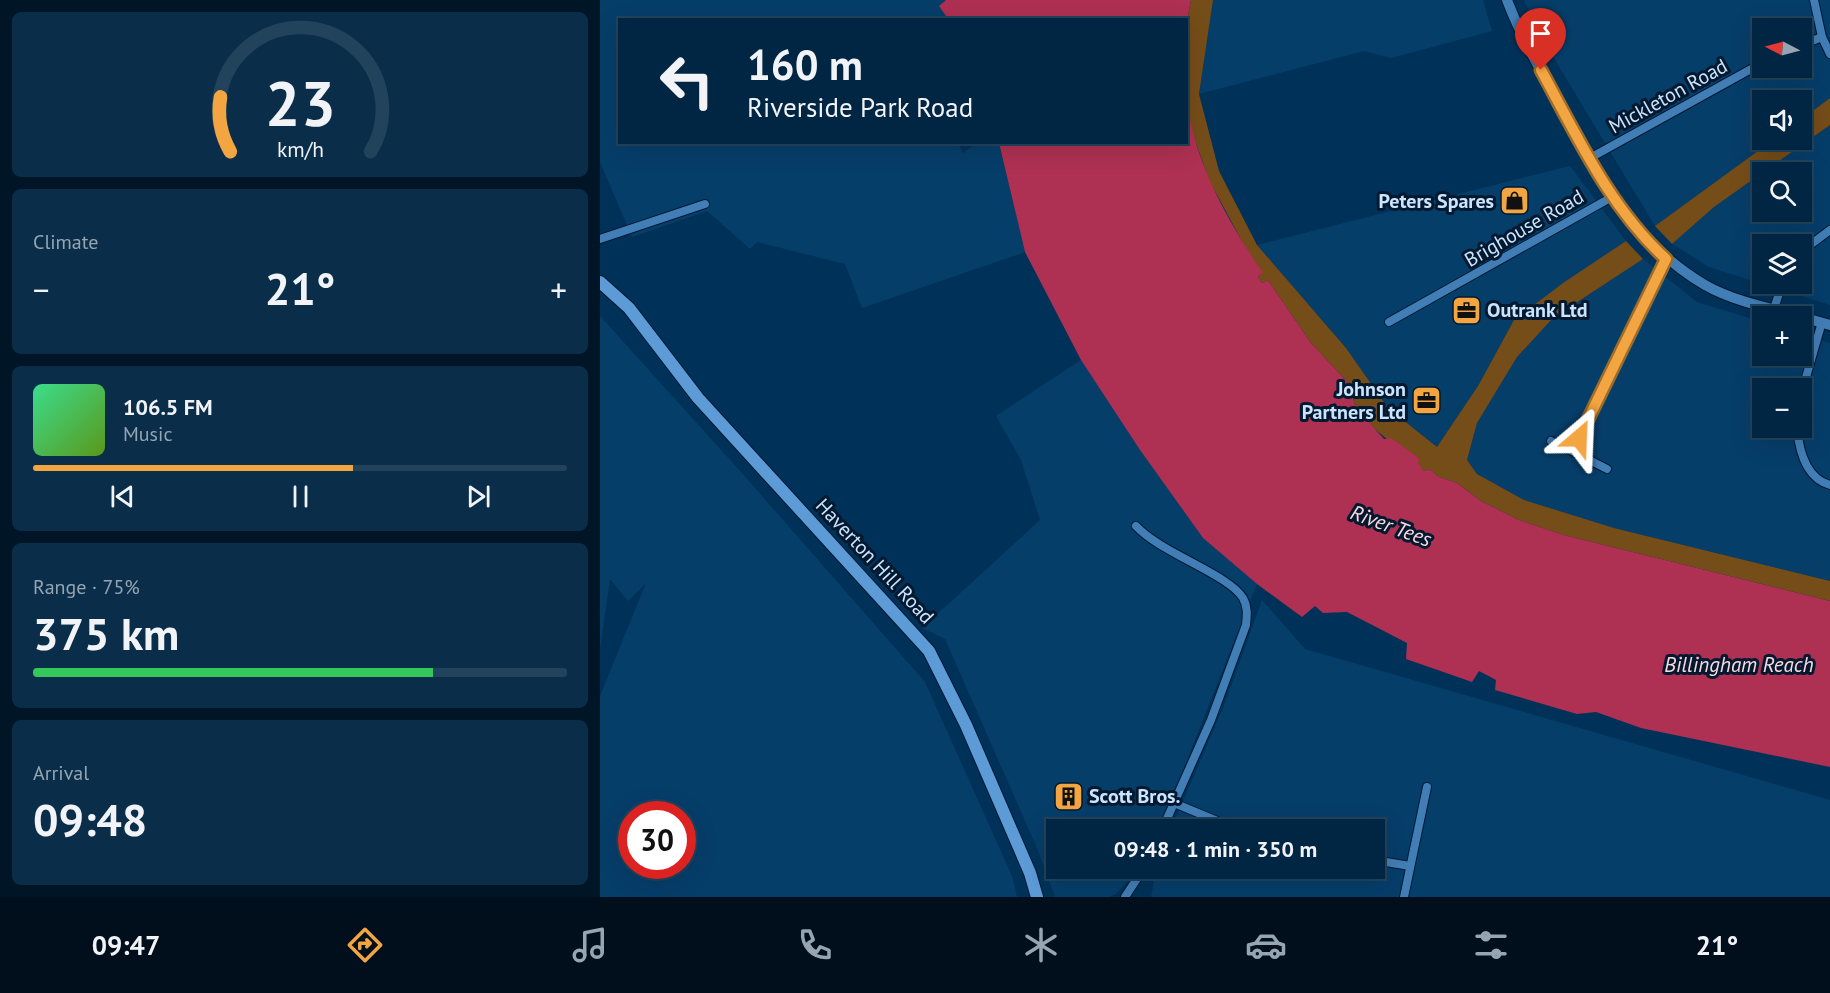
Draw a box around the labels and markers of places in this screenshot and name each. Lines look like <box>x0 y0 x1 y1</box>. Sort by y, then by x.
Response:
pin <box>1515 8 1566 70</box>
shop icon: Peters Spares <box>1499 185 1531 217</box>
place label: Peters Spares <box>1379 188 1494 214</box>
office icon: Outrank Ltd <box>1450 294 1482 326</box>
place label: Outrank Ltd <box>1487 297 1588 323</box>
place label: Johnson Partners Ltd <box>1302 376 1406 425</box>
office icon: Johnson Partners Ltd <box>1411 385 1443 417</box>
building icon: Scott Bros. <box>1052 780 1084 812</box>
place label: Scott Bros. <box>1089 783 1181 809</box>

